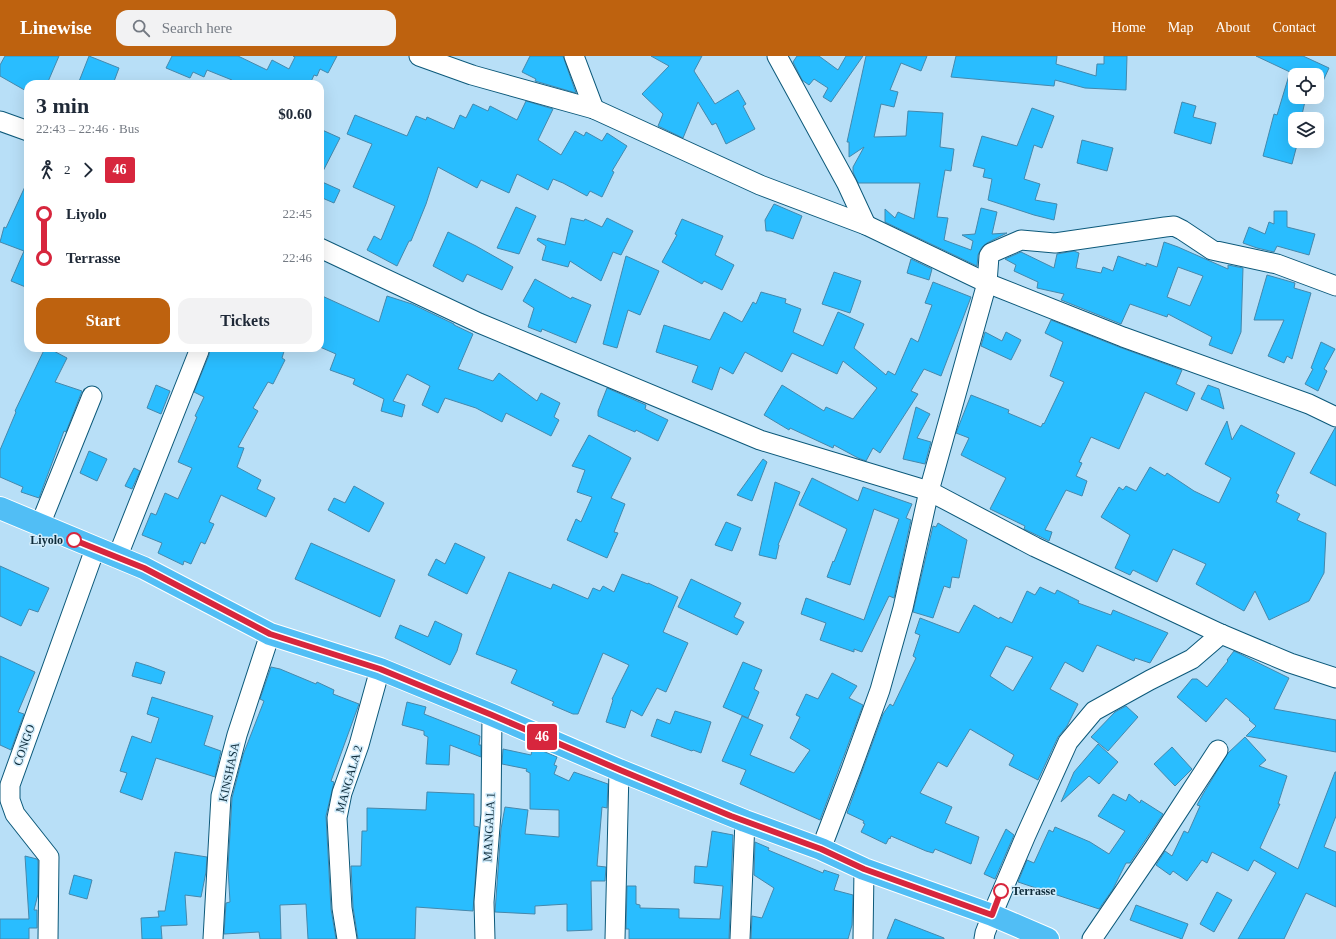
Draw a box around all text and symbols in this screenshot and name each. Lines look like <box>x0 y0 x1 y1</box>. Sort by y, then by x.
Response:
search box <box>116 10 396 46</box>
text: Linewise <box>20 17 92 38</box>
icon: search <box>130 17 152 39</box>
text: Search here <box>162 20 232 36</box>
text: Home <box>1112 20 1146 35</box>
text: Map <box>1168 20 1193 35</box>
text: About <box>1215 20 1250 35</box>
text: Contact <box>1272 20 1316 35</box>
map controls <box>1288 68 1324 148</box>
button: locate <box>1288 68 1324 104</box>
text: 3 min <box>36 93 89 118</box>
text: $0.60 <box>278 106 312 122</box>
button: layers <box>1288 112 1324 148</box>
text: 22:43 – 22:46 · Bus <box>36 121 139 136</box>
icon: walk <box>36 159 58 181</box>
icon: forward <box>77 159 99 181</box>
text: 2 <box>64 162 71 177</box>
text: 46 <box>113 162 127 177</box>
text: Liyolo <box>66 206 107 222</box>
text: 22:45 <box>282 206 312 221</box>
text: Terrasse <box>66 250 120 266</box>
text: 22:46 <box>282 250 312 265</box>
button: Start <box>36 298 170 344</box>
button: Tickets <box>178 298 312 344</box>
marker: Liyolo <box>66 532 82 548</box>
place label: Liyolo <box>30 533 63 547</box>
street label: CONGO <box>10 722 38 767</box>
line badge: 46 <box>524 724 560 750</box>
text: 46 <box>535 729 549 744</box>
street label: KINSHASA <box>216 741 242 803</box>
street label: MANGALA 2 <box>333 744 365 814</box>
street label: MANGALA 1 <box>480 792 498 862</box>
marker: Terrasse <box>993 883 1009 899</box>
place label: Terrasse <box>1012 884 1056 898</box>

